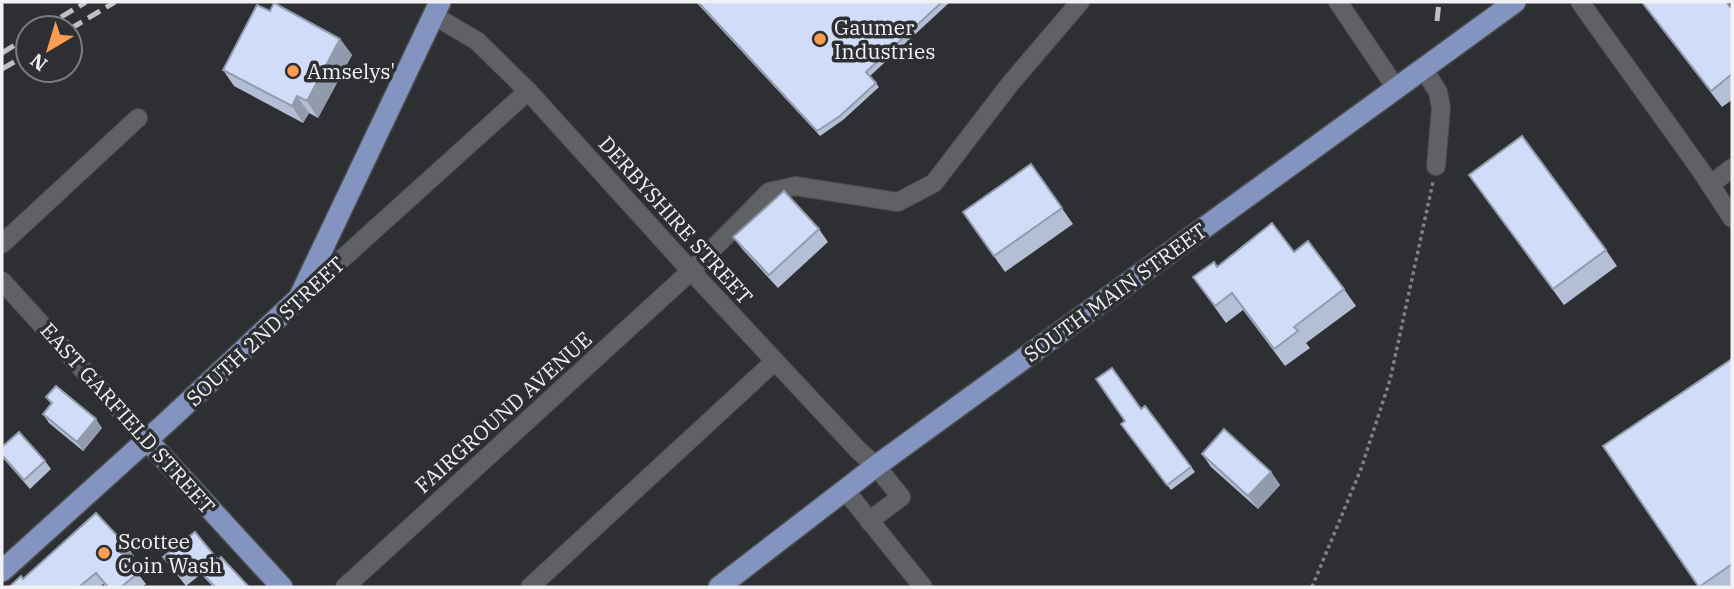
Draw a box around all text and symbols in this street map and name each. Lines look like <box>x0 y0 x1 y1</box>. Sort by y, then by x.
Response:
place label: Gaumer Industries <box>834 13 935 65</box>
north arrow <box>14 14 84 84</box>
marker: Gaumer Industries <box>812 31 828 47</box>
text: N <box>25 48 52 76</box>
place label: Amselys' <box>307 57 395 85</box>
marker: Amselys' <box>285 63 301 79</box>
street label: DERBYSHIRE STREET <box>593 130 759 310</box>
street label: SOUTH MAIN STREET <box>1018 216 1212 368</box>
street label: SOUTH 2ND STREET <box>180 250 350 412</box>
street label: EAST GARFIELD STREET <box>34 316 222 520</box>
street label: FAIRGROUND AVENUE <box>408 325 598 499</box>
place label: Scottee Coin Wash <box>118 527 222 579</box>
marker: Scottee Coin Wash <box>96 545 112 561</box>

